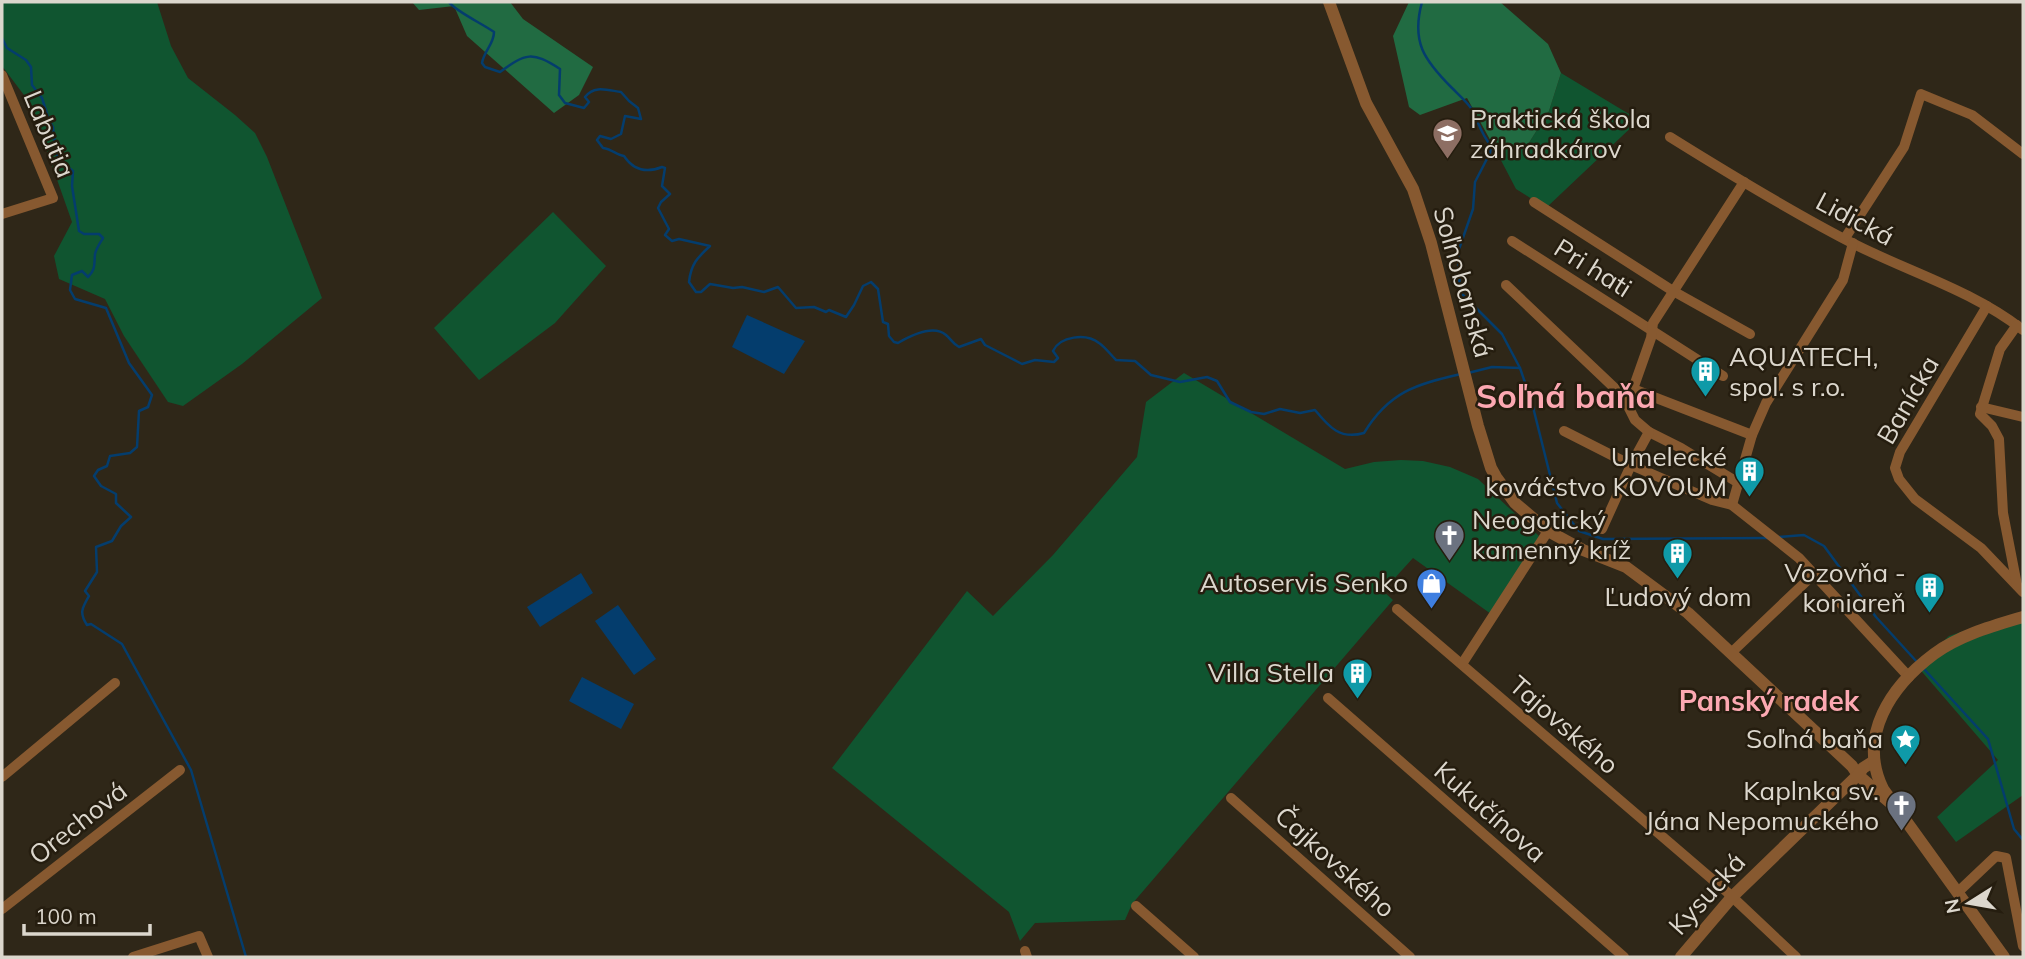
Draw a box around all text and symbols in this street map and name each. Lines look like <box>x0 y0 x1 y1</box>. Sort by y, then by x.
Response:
street label: Labutia <box>16 85 82 182</box>
place label: Praktická škola záhradkárov <box>1470 102 1651 165</box>
school or university icon: Praktická škola záhradkárov <box>1430 117 1464 161</box>
street label: Lidická <box>1810 184 1900 253</box>
street label: Soľnobanská <box>1426 203 1501 361</box>
street label: Pri hati <box>1548 231 1638 304</box>
place label: AQUATECH, spol. s r.o. <box>1729 340 1878 403</box>
street label: Banícka <box>1869 350 1946 450</box>
building icon: AQUATECH, spol. s r.o. <box>1689 355 1723 399</box>
district label: Soľná baňa <box>1476 375 1656 416</box>
place label: Umelecké kováčstvo KOVOUM <box>1485 440 1727 503</box>
building icon: Umelecké kováčstvo KOVOUM <box>1733 455 1767 499</box>
place label: Neogotický kamenný kríž <box>1472 503 1631 566</box>
church icon: Neogotický kamenný kríž <box>1432 518 1466 562</box>
building icon: Ľudový dom <box>1661 537 1695 581</box>
place label: Vozovňa - koniareň <box>1784 556 1906 619</box>
place label: Autoservis Senko <box>1200 566 1408 599</box>
shop icon: Autoservis Senko <box>1414 566 1448 610</box>
building icon: Vozovňa - koniareň <box>1912 571 1946 615</box>
place label: Ľudový dom <box>1604 580 1752 613</box>
place label: Villa Stella <box>1208 656 1334 689</box>
building icon: Villa Stella <box>1340 656 1374 700</box>
street label: Tajovského <box>1503 668 1626 781</box>
district label: Panský radek <box>1679 683 1860 718</box>
place label: Soľná baňa <box>1746 722 1883 755</box>
place icon: Soľná baňa <box>1889 722 1923 766</box>
street label: Kukučínova <box>1428 754 1553 869</box>
street label: Orechová <box>22 774 133 871</box>
place label: Kaplnka sv. Jána Nepomuckého <box>1645 774 1879 837</box>
church icon: Kaplnka sv. Jána Nepomuckého <box>1885 789 1919 833</box>
street label: Čajkovského <box>1268 799 1402 924</box>
street label: Kysucká <box>1661 846 1752 942</box>
north arrow <box>1934 868 2004 938</box>
scale bar <box>24 892 150 936</box>
text: N <box>1939 897 1965 916</box>
text: 100 m <box>35 903 97 929</box>

